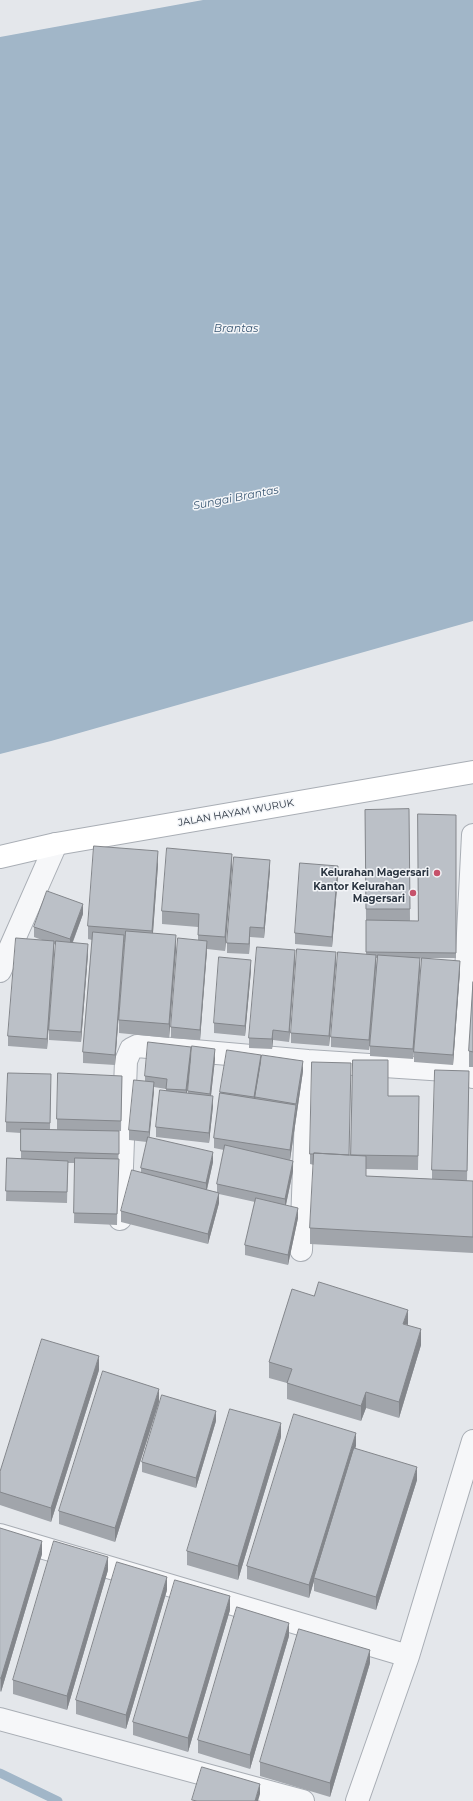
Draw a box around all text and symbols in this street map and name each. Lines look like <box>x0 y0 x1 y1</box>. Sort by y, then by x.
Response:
water label: Brantas <box>214 322 258 336</box>
water label: Sungai Brantas <box>192 483 280 513</box>
street label: JALAN HAYAM WURUK <box>177 797 295 829</box>
place label: Kelurahan Magersari <box>321 867 429 879</box>
marker: Kelurahan Magersari <box>432 868 442 878</box>
place label: Kantor Kelurahan Magersari <box>313 881 405 904</box>
marker: Kantor Kelurahan Magersari <box>408 888 418 898</box>

